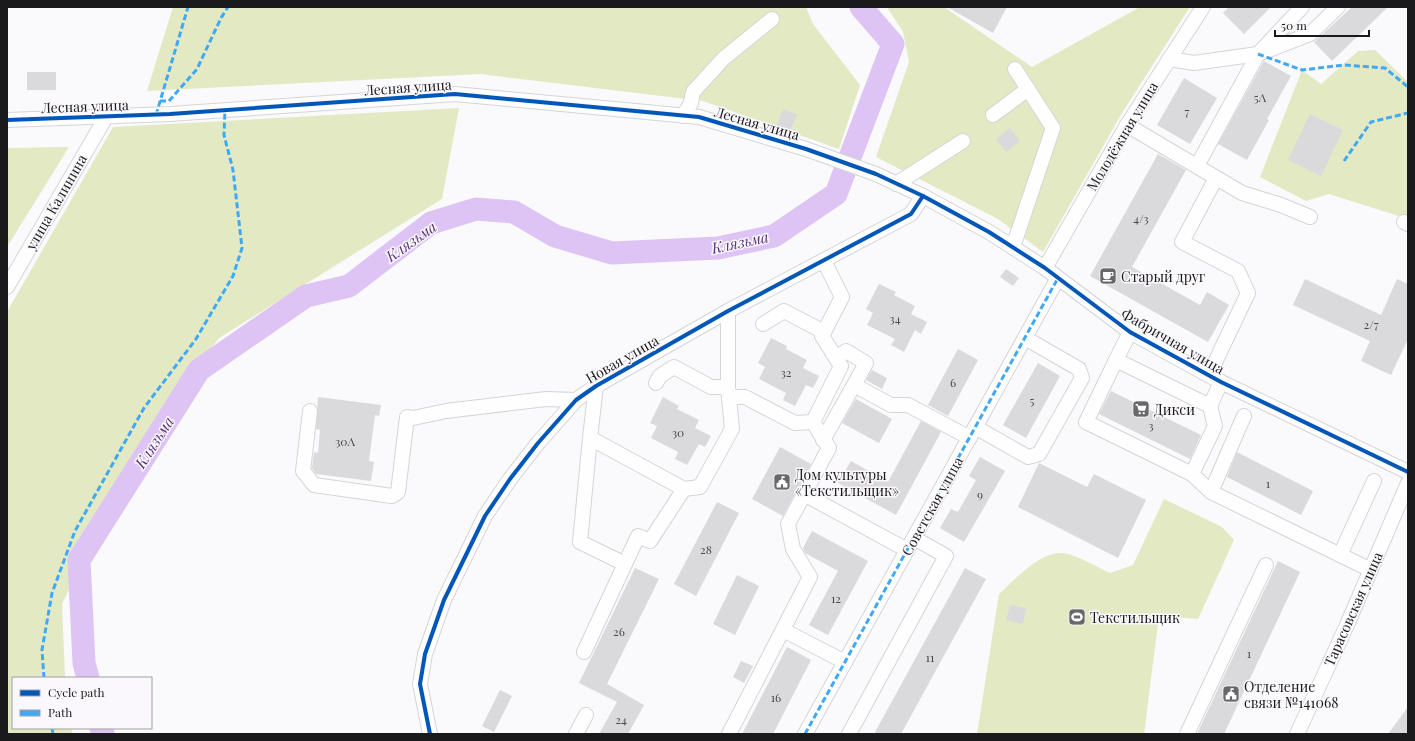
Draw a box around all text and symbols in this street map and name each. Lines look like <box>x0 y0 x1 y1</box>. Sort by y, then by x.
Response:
scale bar <box>1275 12 1369 38</box>
text: 50 m <box>1281 17 1307 33</box>
street label: Лесная улица <box>363 74 452 100</box>
street label: Молодёжная улица <box>1082 78 1162 194</box>
house number: 5А <box>1254 89 1267 105</box>
street label: Лесная улица <box>40 95 129 117</box>
street label: Лесная улица <box>711 102 802 144</box>
house number: 7 <box>1185 103 1190 119</box>
street label: улица Калинина <box>20 151 91 254</box>
house number: 4/3 <box>1133 210 1149 226</box>
water label: Клязьма <box>381 216 440 266</box>
water label: Клязьма <box>709 226 770 258</box>
cafe icon: Старый друг <box>1098 266 1118 286</box>
place label: Старый друг <box>1121 267 1206 286</box>
street label: Фабричная улица <box>1118 304 1228 378</box>
house number: 34 <box>889 310 901 326</box>
house number: 2/7 <box>1363 316 1379 332</box>
street label: Новая улица <box>582 330 662 388</box>
house number: 32 <box>780 364 792 380</box>
house number: 6 <box>950 374 956 390</box>
house number: 5 <box>1030 392 1035 408</box>
supermarket icon: Дикси <box>1131 399 1151 419</box>
place label: Дикси <box>1154 400 1195 419</box>
water label: Клязьма <box>129 412 178 472</box>
house number: 3 <box>1148 417 1154 433</box>
house number: 30 <box>672 424 684 440</box>
house number: 30А <box>335 433 356 449</box>
street label: Советская улица <box>897 453 967 559</box>
place label: Дом культуры «Текстильщик» <box>795 465 899 500</box>
public building icon: Дом культуры «Текстильщик» <box>772 472 792 492</box>
house number: 1 <box>1266 475 1271 491</box>
house number: 9 <box>977 486 983 502</box>
house number: 28 <box>700 541 712 557</box>
street label: Тарасовская улица <box>1319 549 1387 669</box>
house number: 12 <box>831 590 841 606</box>
sports icon: Текстильщик <box>1067 607 1087 627</box>
place label: Текстильщик <box>1090 608 1180 627</box>
house number: 26 <box>613 623 625 639</box>
house number: 1 <box>1247 645 1252 661</box>
house number: 11 <box>926 649 935 665</box>
legend <box>12 677 152 729</box>
place label: Отделение связи №141068 <box>1244 677 1338 712</box>
text: Cycle path <box>48 684 105 700</box>
public building icon: Отделение связи №141068 <box>1221 684 1241 704</box>
house number: 16 <box>771 689 781 705</box>
text: Path <box>48 704 72 720</box>
house number: 24 <box>615 711 627 727</box>

